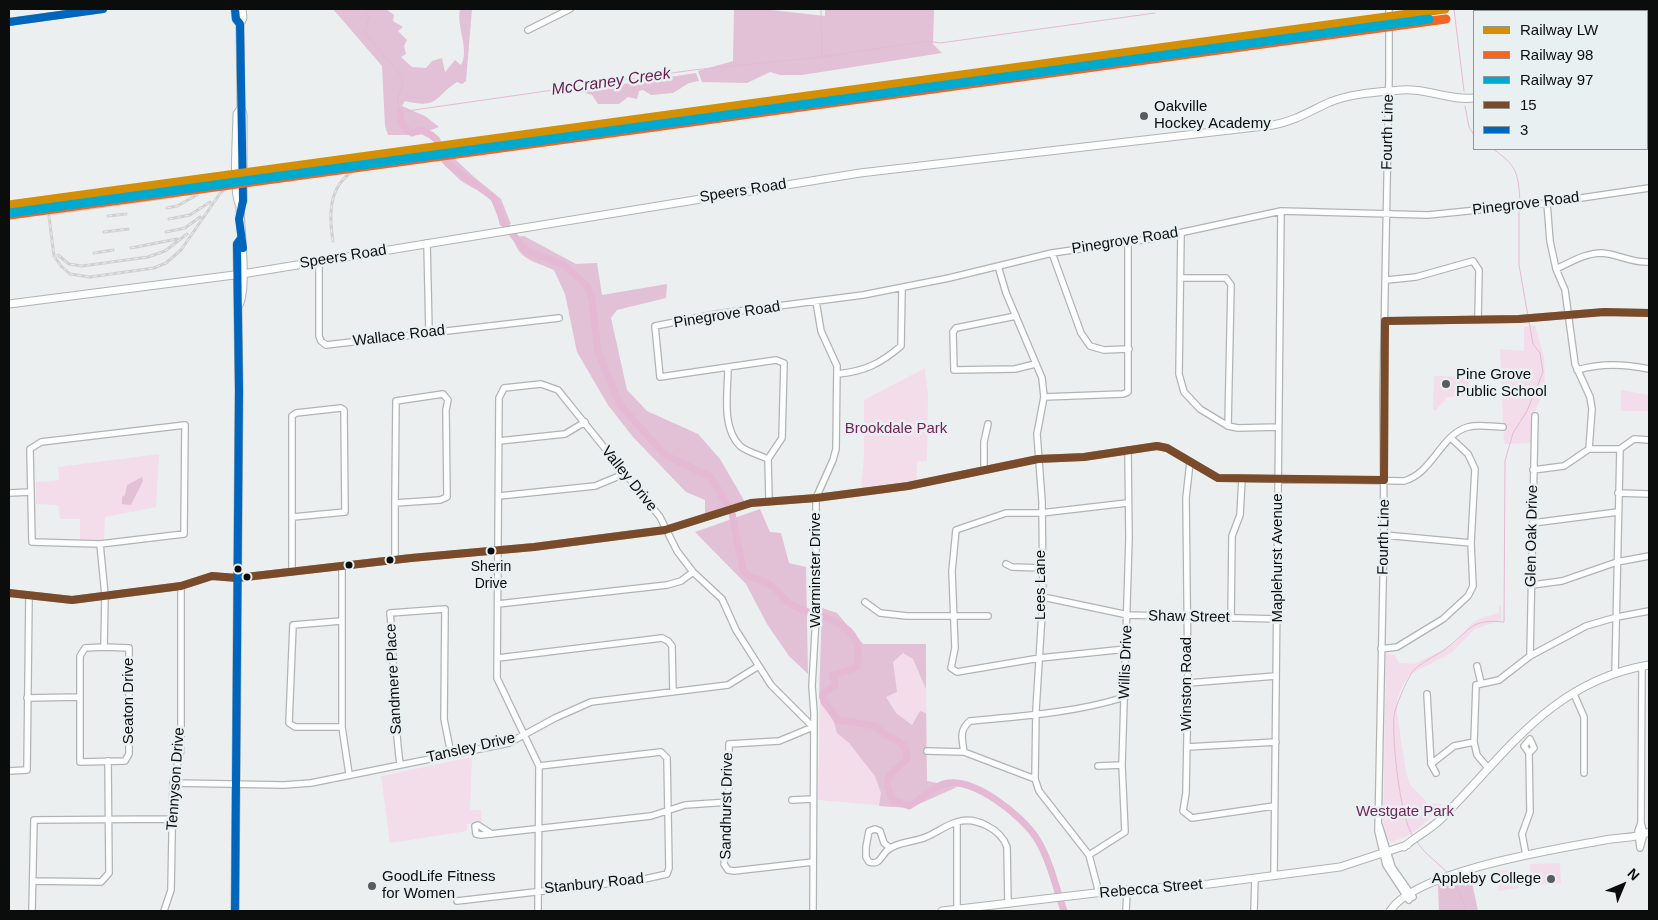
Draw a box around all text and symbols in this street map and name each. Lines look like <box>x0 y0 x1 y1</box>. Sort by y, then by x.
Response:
legend <box>1473 10 1648 150</box>
text: Railway LW <box>1520 21 1598 38</box>
text: Railway 98 <box>1520 46 1593 63</box>
water label: McCraney Creek <box>550 64 672 100</box>
text: Railway 97 <box>1520 71 1593 88</box>
street label: Fourth Line <box>1378 94 1398 170</box>
text: 15 <box>1520 96 1537 113</box>
place label: Oakville Hockey Academy <box>1154 98 1271 133</box>
marker: Oakville Hockey Academy <box>1138 110 1150 122</box>
text: 3 <box>1520 121 1528 138</box>
street label: Speers Road <box>698 175 788 207</box>
street label: Pinegrove Road <box>1472 189 1580 219</box>
street label: Pinegrove Road <box>1070 224 1180 258</box>
street label: Speers Road <box>298 241 388 273</box>
street label: Pinegrove Road <box>672 298 782 332</box>
street label: Wallace Road <box>352 321 446 351</box>
place label: Pine Grove Public School <box>1456 366 1547 401</box>
marker: Pine Grove Public School <box>1440 378 1452 390</box>
park label: Brookdale Park <box>845 420 947 438</box>
street label: Valley Drive <box>597 443 661 515</box>
street label: Glen Oak Drive <box>1522 485 1542 587</box>
street label: Maplehurst Avenue <box>1269 494 1287 622</box>
street label: Fourth Line <box>1374 499 1394 575</box>
street label: Warminster Drive <box>807 512 825 628</box>
marker: Sherin Drive <box>486 546 496 556</box>
street label: Lees Lane <box>1032 550 1050 620</box>
unlabelled marker <box>385 555 395 565</box>
place label: Sherin Drive <box>471 559 511 592</box>
unlabelled marker <box>344 560 354 570</box>
unlabelled marker <box>233 564 243 574</box>
unlabelled marker <box>242 572 252 582</box>
street label: Shaw Street <box>1148 607 1230 627</box>
street label: Sandmere Place <box>382 623 406 735</box>
street label: Willis Drive <box>1116 625 1136 699</box>
street label: Winston Road <box>1178 637 1196 731</box>
street label: Seaton Drive <box>120 658 138 744</box>
street label: Tennyson Drive <box>163 727 189 831</box>
street label: Tansley Drive <box>425 729 517 767</box>
street label: Sandhurst Drive <box>717 752 737 860</box>
park label: Westgate Park <box>1356 803 1454 821</box>
north arrow <box>1598 860 1648 910</box>
text: N <box>1624 865 1643 884</box>
place label: GoodLife Fitness for Women <box>382 868 495 903</box>
street label: Stanbury Road <box>543 870 645 898</box>
place label: Appleby College <box>1432 870 1541 888</box>
marker: Appleby College <box>1545 873 1557 885</box>
street label: Rebecca Street <box>1099 876 1203 902</box>
marker: GoodLife Fitness for Women <box>366 880 378 892</box>

